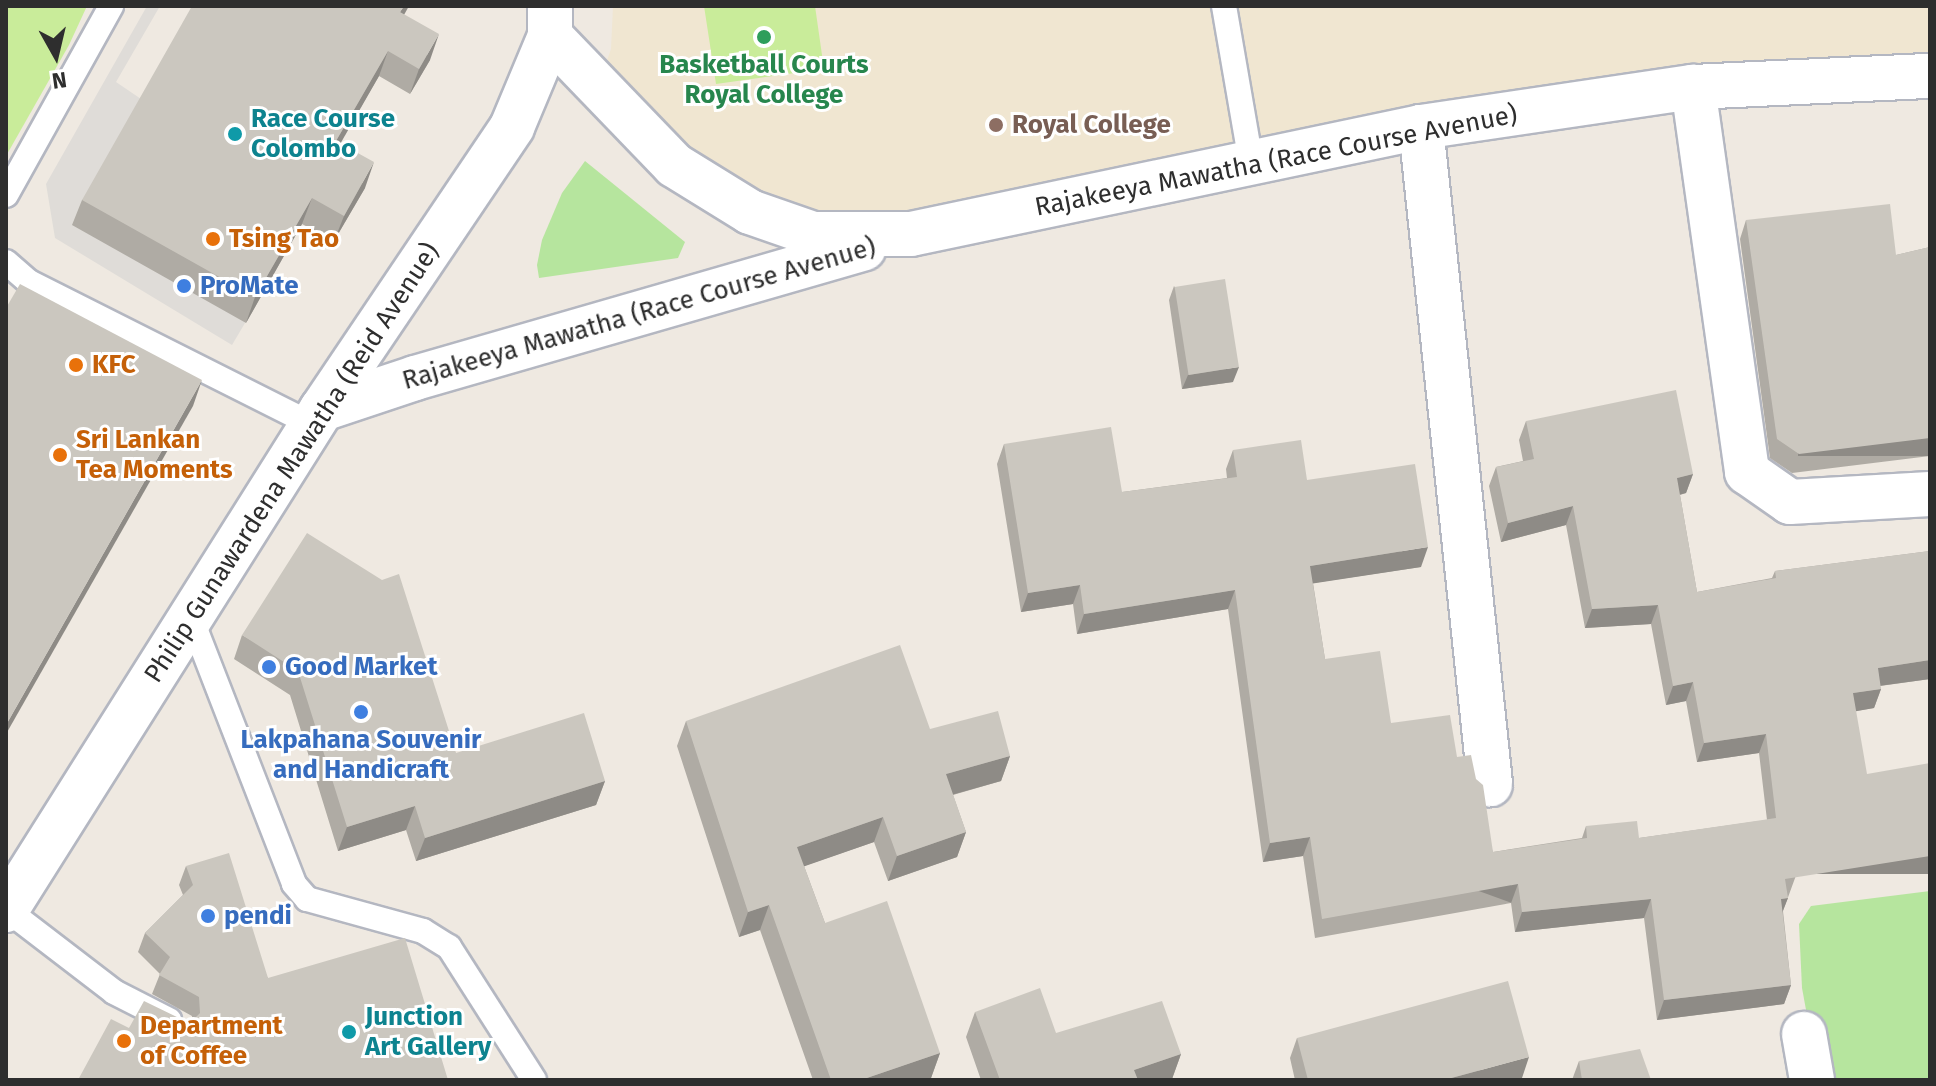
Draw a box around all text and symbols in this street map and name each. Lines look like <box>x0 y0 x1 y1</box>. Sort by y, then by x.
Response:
north arrow <box>16 16 96 96</box>
marker: Basketball Courts Royal College <box>755 28 773 46</box>
place label: Basketball Courts Royal College <box>659 49 869 110</box>
text: N <box>50 66 69 95</box>
street label: Rajakeeya Mawatha (Race Course Avenue) <box>1032 99 1520 223</box>
place label: Race Course Colombo <box>251 103 395 164</box>
place label: Royal College <box>1012 109 1171 141</box>
marker: Royal College <box>987 116 1005 134</box>
marker: Race Course Colombo <box>226 125 244 143</box>
place label: Tsing Tao <box>229 223 339 255</box>
marker: Tsing Tao <box>204 230 222 248</box>
street label: Rajakeeya Mawatha (Race Course Avenue) <box>399 231 879 397</box>
street label: Philip Gunawardena Mawatha (Reid Avenue) <box>138 237 446 689</box>
place label: ProMate <box>200 270 299 302</box>
marker: ProMate <box>175 277 193 295</box>
place label: KFC <box>92 349 136 381</box>
marker: KFC <box>67 356 85 374</box>
place label: Sri Lankan Tea Moments <box>76 424 233 486</box>
marker: Sri Lankan Tea Moments <box>51 446 69 464</box>
place label: Good Market <box>285 651 437 683</box>
marker: Good Market <box>260 658 278 676</box>
marker: Lakpahana Souvenir and Handicraft <box>352 703 370 721</box>
place label: Lakpahana Souvenir and Handicraft <box>240 724 482 786</box>
place label: pendi <box>224 900 292 932</box>
marker: pendi <box>199 907 217 925</box>
place label: Junction Art Gallery <box>365 1001 491 1062</box>
place label: Department of Coffee <box>140 1010 283 1072</box>
marker: Junction Art Gallery <box>340 1023 358 1041</box>
marker: Department of Coffee <box>115 1032 133 1050</box>

